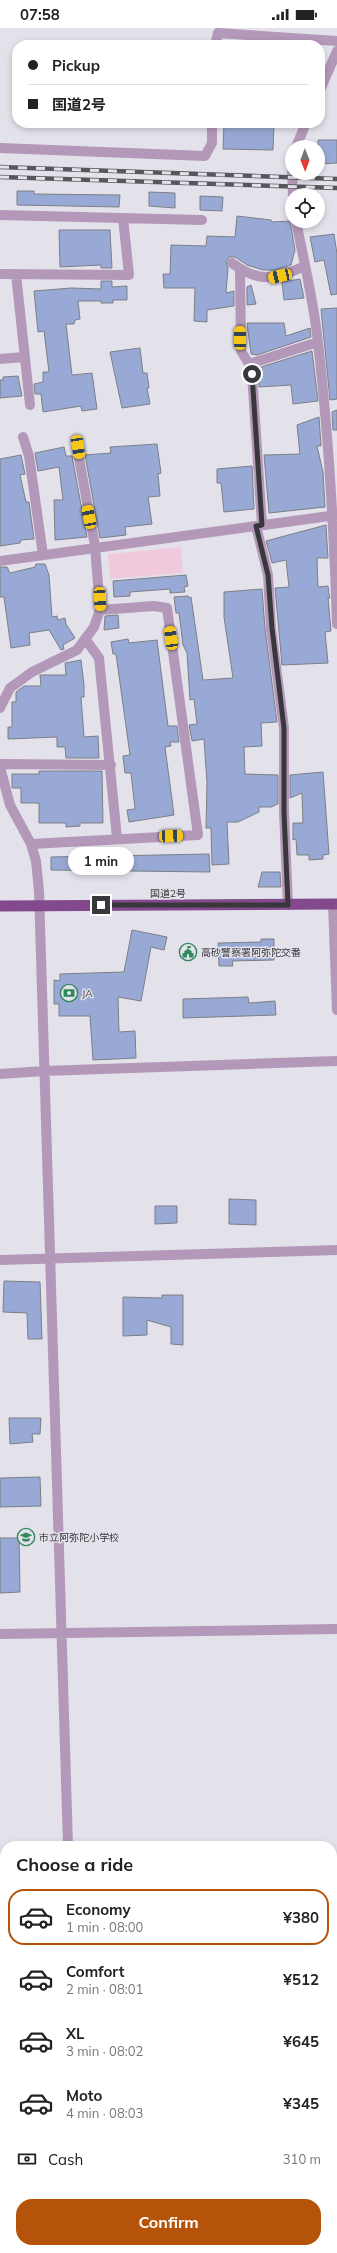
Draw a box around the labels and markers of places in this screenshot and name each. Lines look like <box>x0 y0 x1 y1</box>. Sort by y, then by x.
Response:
public building icon: 高砂警察署阿弥陀交番 <box>178 942 198 962</box>
place label: 高砂警察署阿弥陀交番 <box>201 946 301 959</box>
bank icon: JA <box>59 983 79 1003</box>
place label: JA <box>82 987 93 1000</box>
school or university icon: 市立阿弥陀小学校 <box>16 1527 36 1547</box>
place label: 市立阿弥陀小学校 <box>39 1531 119 1544</box>

